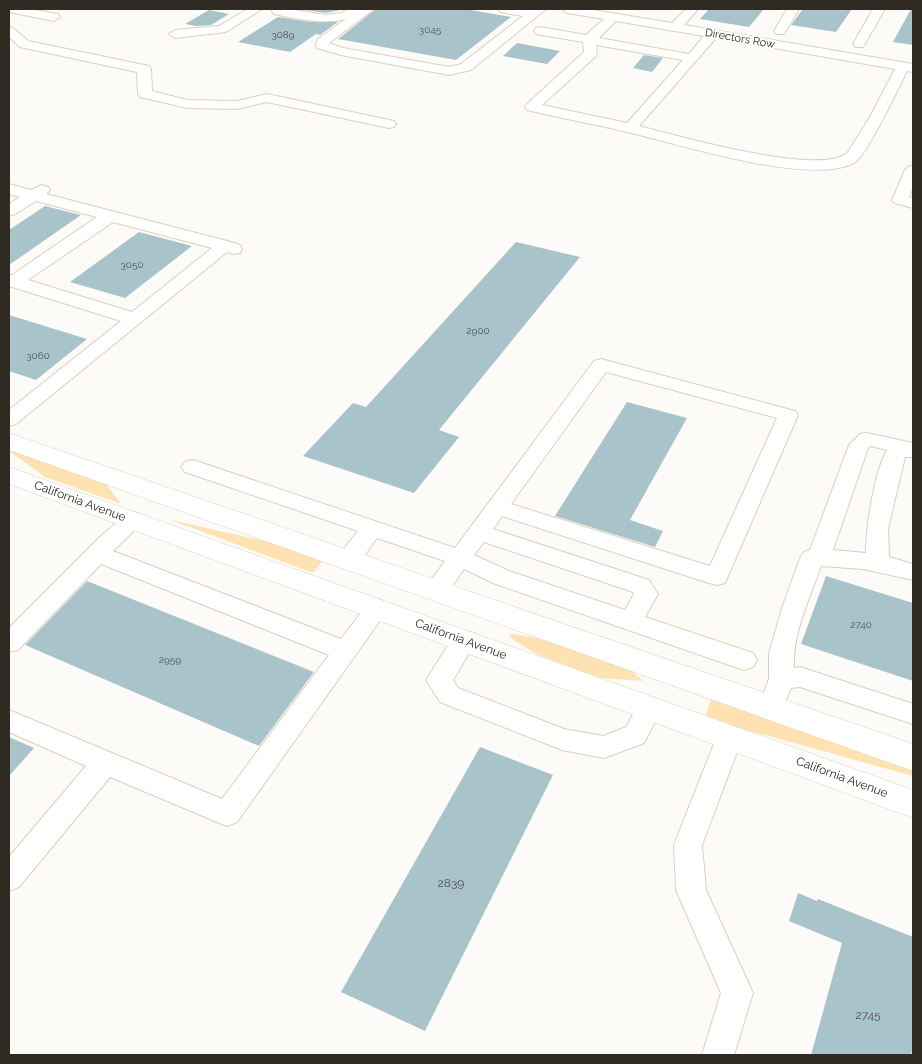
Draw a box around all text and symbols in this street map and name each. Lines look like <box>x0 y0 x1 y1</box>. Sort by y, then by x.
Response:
house number: 3045 <box>419 24 442 35</box>
street label: Directors Row <box>704 26 776 51</box>
house number: 3089 <box>271 29 295 40</box>
house number: 3050 <box>120 259 144 270</box>
house number: 2900 <box>466 325 490 336</box>
house number: 3060 <box>26 350 50 361</box>
street label: California Avenue <box>32 478 128 524</box>
street label: California Avenue <box>413 616 509 662</box>
house number: 2740 <box>850 619 872 630</box>
house number: 2959 <box>159 654 181 665</box>
street label: California Avenue <box>794 754 890 800</box>
house number: 2839 <box>438 876 464 890</box>
house number: 2745 <box>855 1008 881 1022</box>

